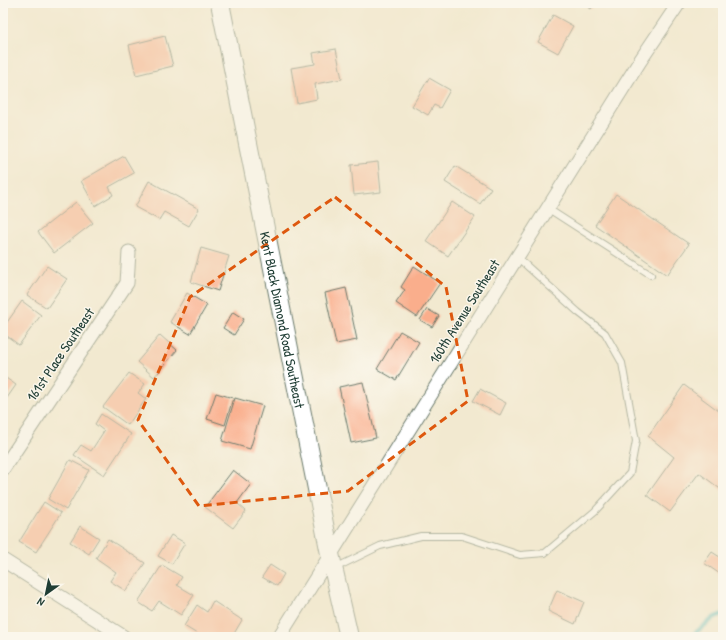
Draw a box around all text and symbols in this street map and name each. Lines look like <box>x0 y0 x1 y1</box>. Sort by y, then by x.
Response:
street label: Kent Black Diamond Road Southeast <box>256 230 310 410</box>
street label: 160th Avenue Southeast <box>424 255 504 367</box>
street label: 161st Place Southeast <box>22 303 98 404</box>
north arrow <box>26 574 66 614</box>
text: N <box>34 595 47 610</box>

